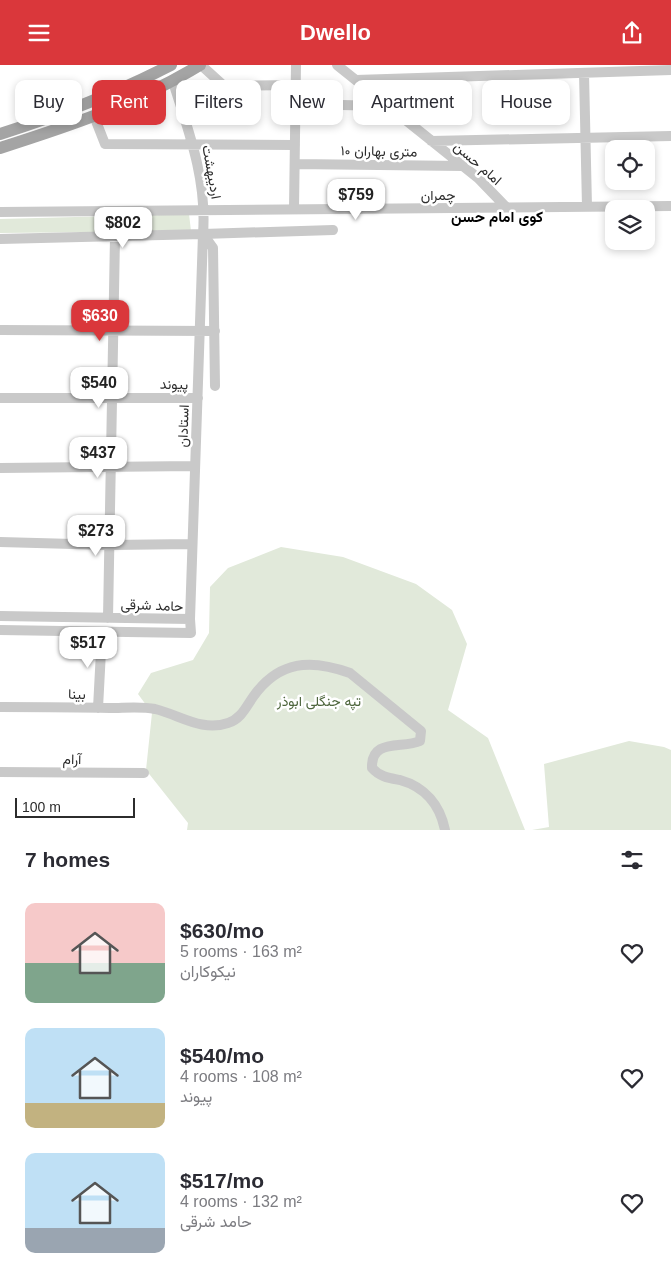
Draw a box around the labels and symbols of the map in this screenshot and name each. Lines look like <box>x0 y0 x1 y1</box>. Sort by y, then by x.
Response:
street label: امام حسن <box>450 138 505 189</box>
street label: ۱۰ متری بهاران <box>340 142 418 161</box>
street label: اردیبهشت <box>198 144 225 200</box>
pin: $759 <box>326 179 386 221</box>
street label: چمران <box>421 187 455 205</box>
pin: $802 <box>93 207 153 249</box>
district label: کوی امام حسن <box>451 208 543 227</box>
pin: $630 <box>70 299 130 342</box>
pin: $540 <box>69 367 129 409</box>
street label: پیوند <box>160 376 188 394</box>
street label: استادان <box>174 404 193 448</box>
pin: $437 <box>68 437 128 479</box>
pin: $273 <box>66 515 126 557</box>
street label: حامد شرقی <box>120 596 184 615</box>
pin: $517 <box>58 627 118 669</box>
street label: بینا <box>68 686 86 703</box>
park label: تپه جنگلی ابوذر <box>276 693 361 711</box>
street label: آرام <box>63 751 83 768</box>
scale bar <box>15 795 135 818</box>

